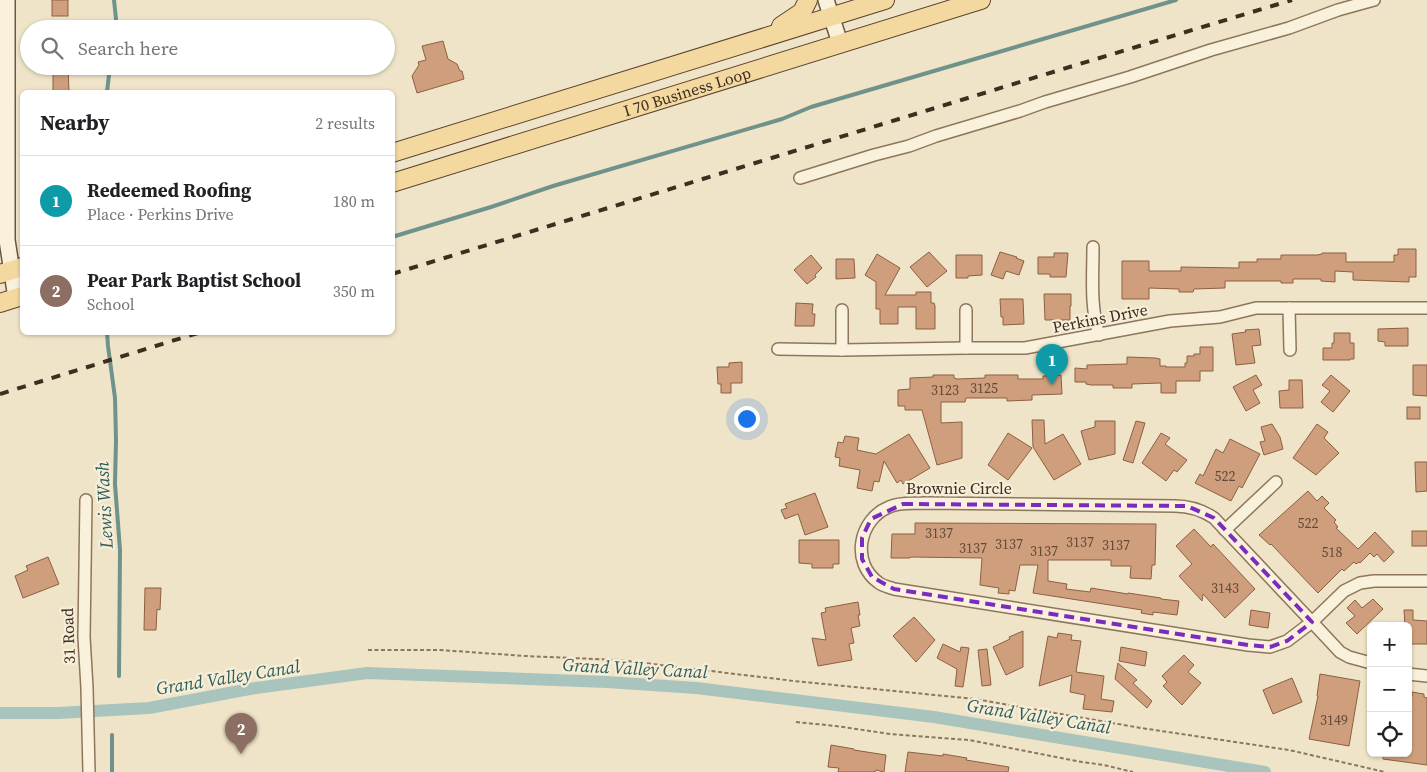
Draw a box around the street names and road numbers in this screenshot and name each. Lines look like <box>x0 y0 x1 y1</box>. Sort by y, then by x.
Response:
street label: I 70 Business Loop <box>621 61 753 121</box>
street label: Perkins Drive <box>1051 298 1149 338</box>
street label: Brownie Circle <box>906 477 1012 499</box>
street label: 31 Road <box>56 608 80 664</box>

